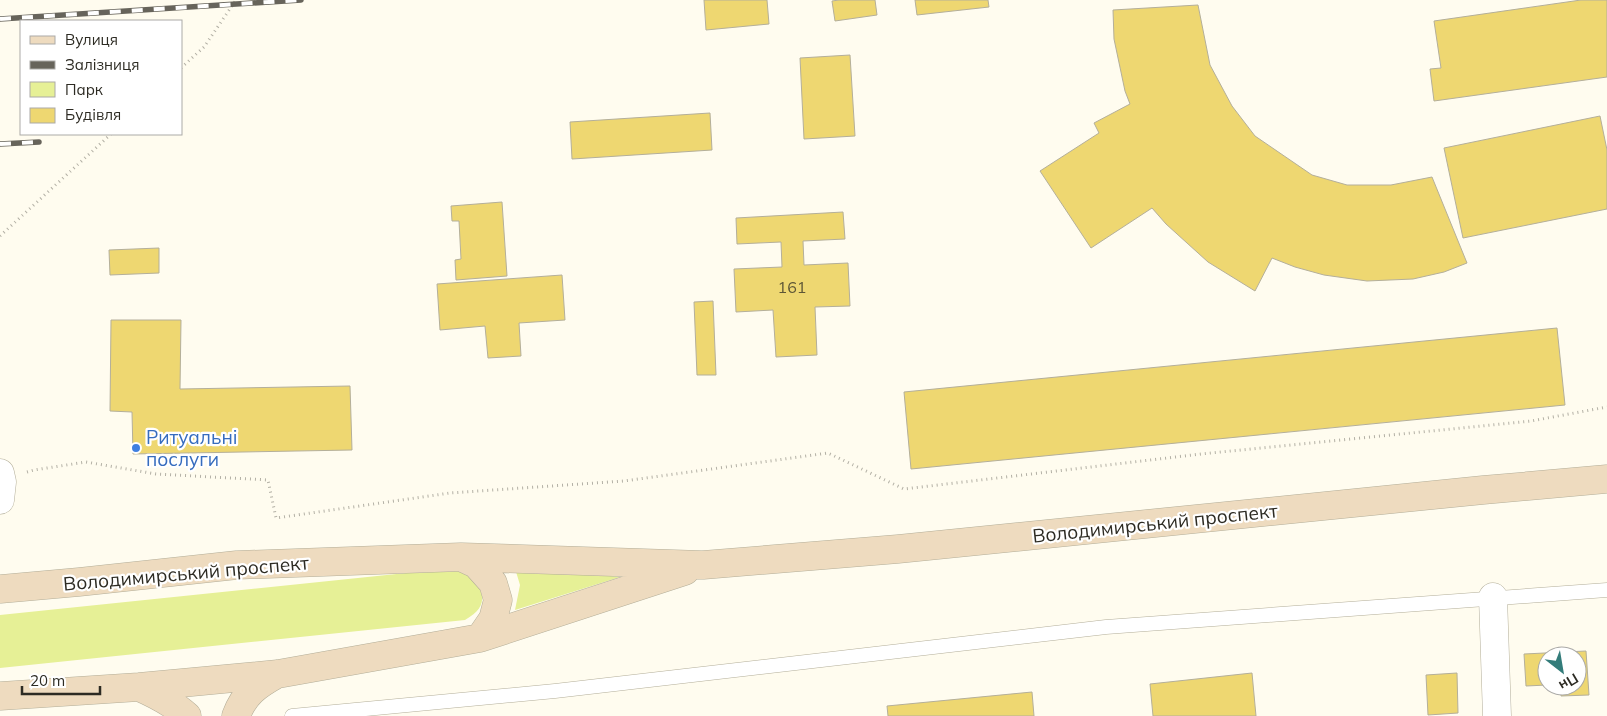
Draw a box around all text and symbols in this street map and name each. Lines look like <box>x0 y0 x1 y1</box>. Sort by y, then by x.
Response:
legend <box>20 20 182 135</box>
text: Вулиця <box>65 30 118 49</box>
text: Залізниця <box>65 55 139 74</box>
text: Парк <box>65 80 104 99</box>
text: Будівля <box>65 105 121 124</box>
house number: 161 <box>778 277 806 297</box>
place label: Ритуальні послуги <box>146 425 238 471</box>
marker: Ритуальні послуги <box>130 442 142 454</box>
street label: Володимирський проспект <box>1031 498 1279 548</box>
street label: Володимирський проспект <box>62 550 310 596</box>
north arrow <box>1537 646 1587 696</box>
scale bar <box>22 664 100 696</box>
text: Пн <box>1556 669 1582 695</box>
text: 20 m <box>30 671 65 690</box>

